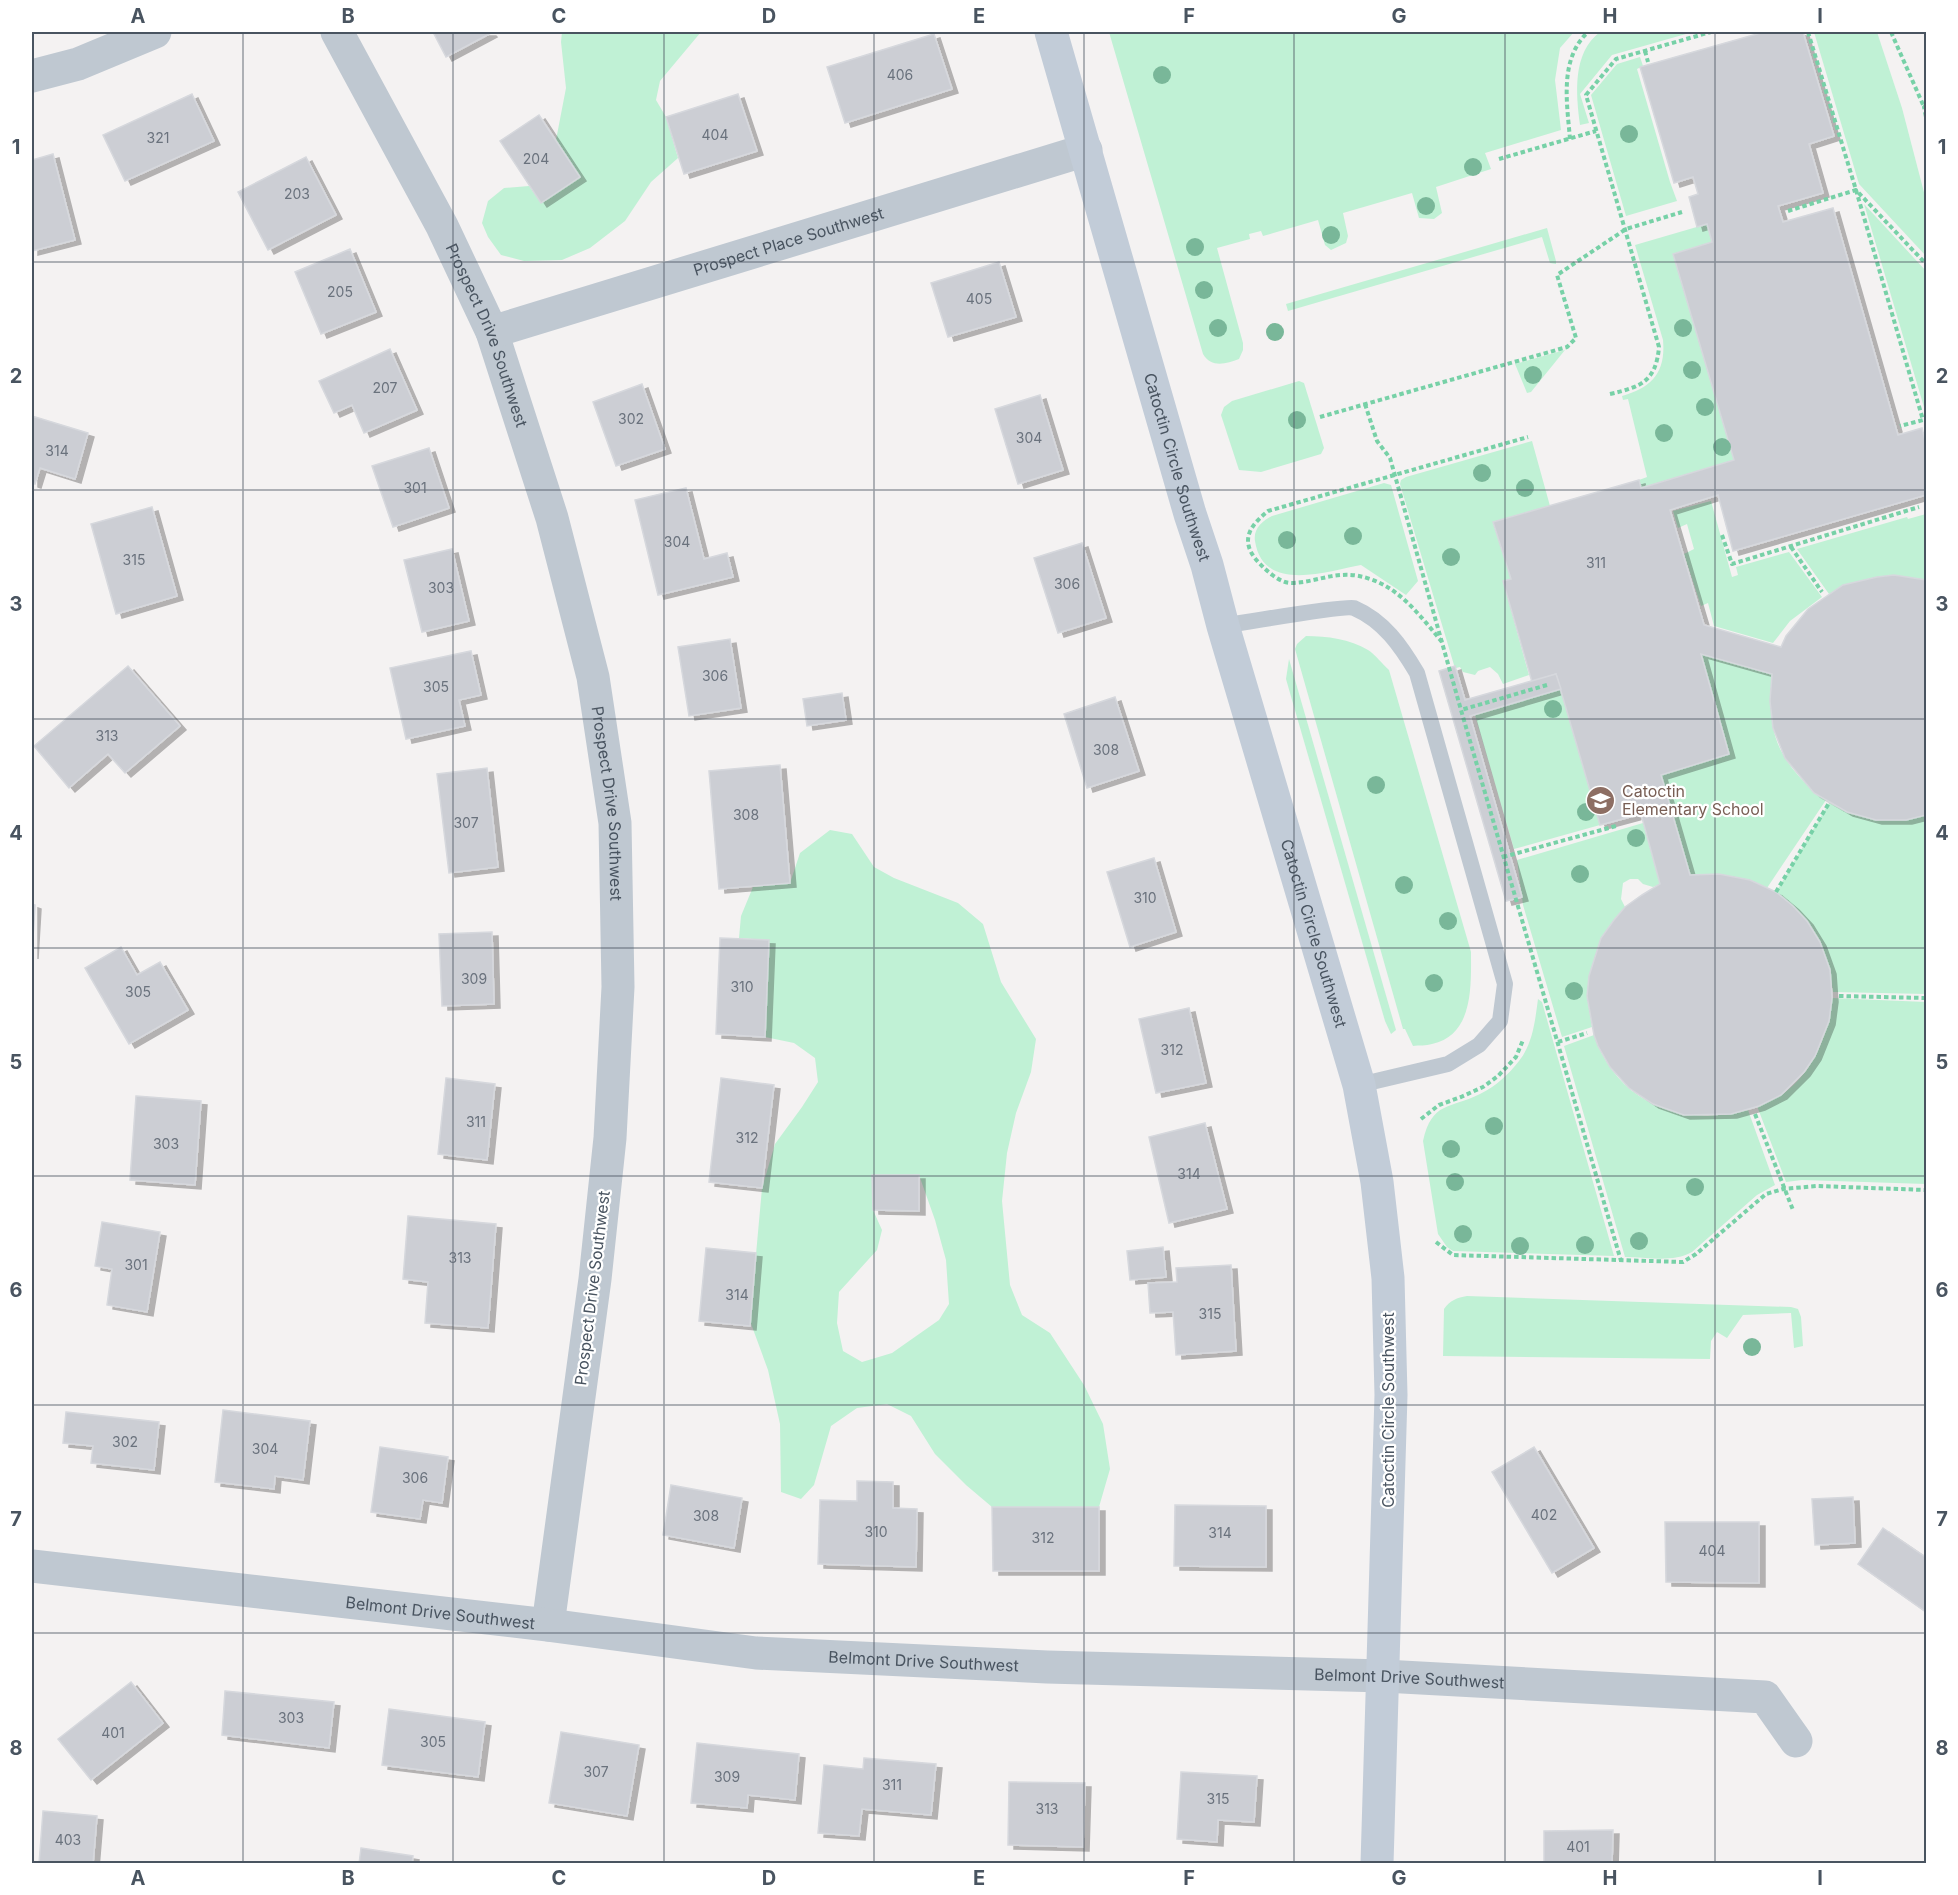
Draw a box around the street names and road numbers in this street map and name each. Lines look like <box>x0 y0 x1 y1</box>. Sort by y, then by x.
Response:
street label: Prospect Place Southwest <box>691 203 886 280</box>
street label: Prospect Drive Southwest <box>442 240 532 430</box>
street label: Catoctin Circle Southwest <box>1140 371 1215 564</box>
street label: Prospect Drive Southwest <box>588 705 626 901</box>
street label: Catoctin Circle Southwest <box>1277 837 1351 1030</box>
street label: Prospect Drive Southwest <box>570 1189 614 1387</box>
street label: Catoctin Circle Southwest <box>1378 1312 1398 1508</box>
street label: Belmont Drive Southwest <box>345 1592 536 1633</box>
street label: Belmont Drive Southwest <box>828 1646 1019 1676</box>
street label: Belmont Drive Southwest <box>1314 1664 1505 1693</box>

